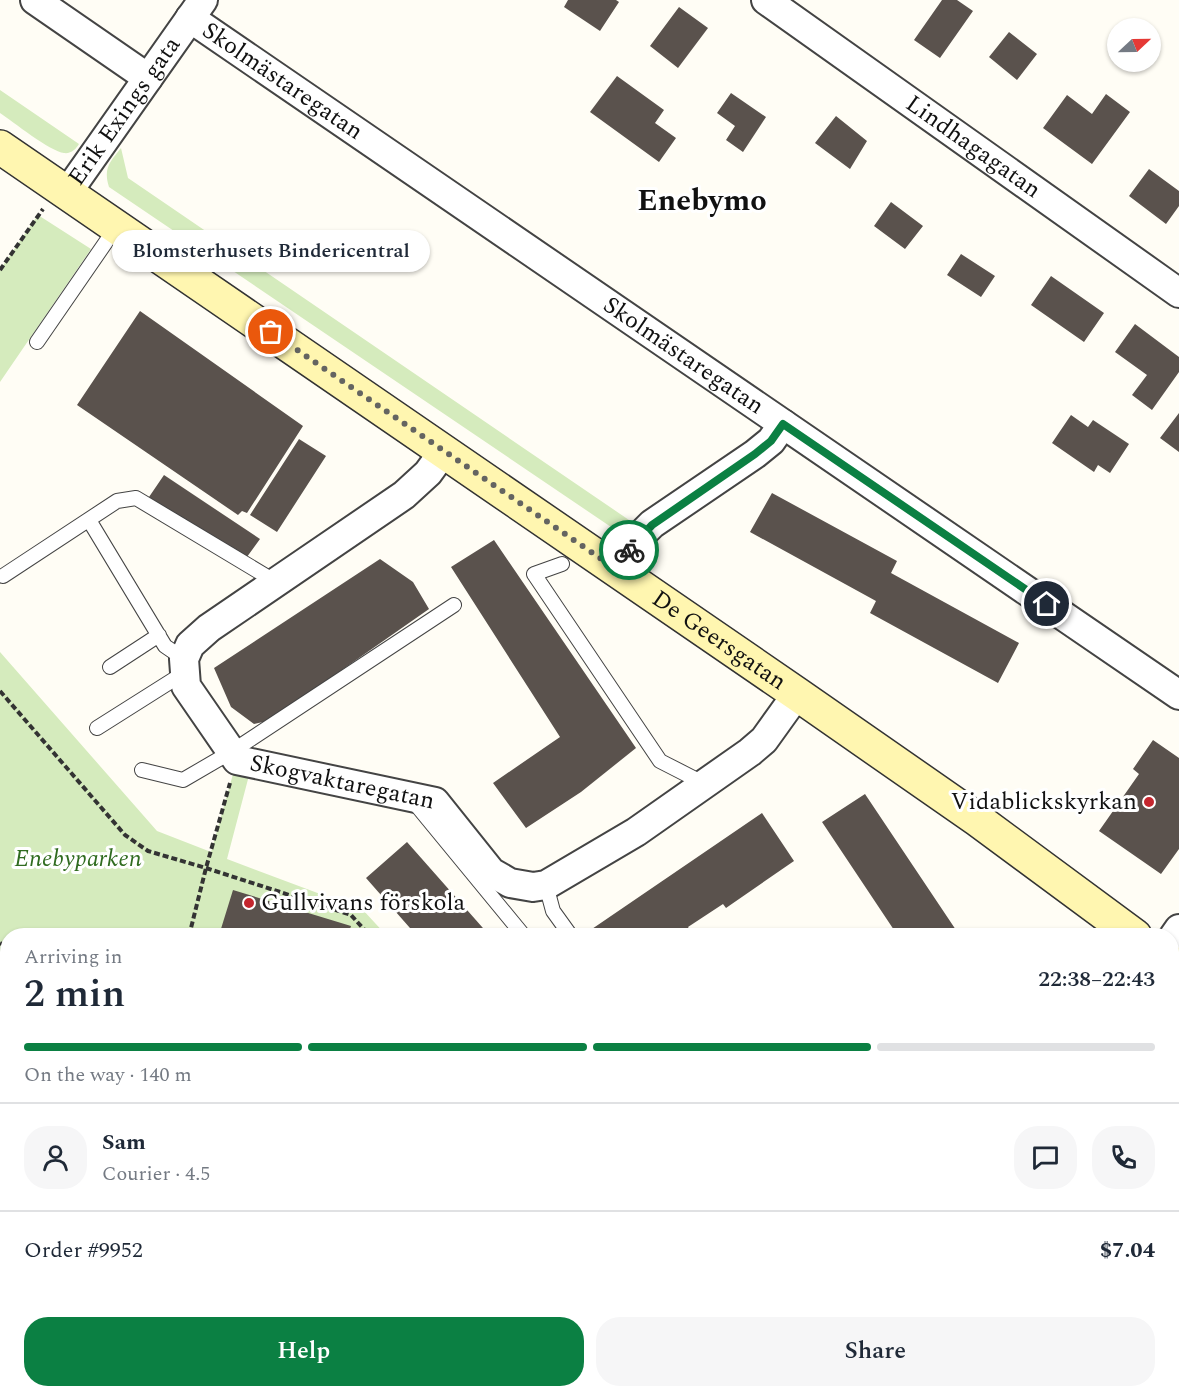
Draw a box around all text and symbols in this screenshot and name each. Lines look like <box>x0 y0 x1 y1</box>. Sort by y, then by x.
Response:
street label: Skolmästaregatan <box>195 13 370 149</box>
north arrow <box>1107 18 1161 72</box>
map controls <box>1107 18 1161 72</box>
street label: Erik Exings gata <box>59 29 190 193</box>
street label: Lindhagagatan <box>898 86 1048 208</box>
district label: Enebymo <box>637 178 767 224</box>
callout: Blomsterhusets Bindericentral <box>112 230 430 272</box>
text: Blomsterhusets Bindericentral <box>132 236 410 266</box>
street label: Skolmästaregatan <box>596 288 771 424</box>
pin <box>245 306 296 357</box>
icon: bag <box>254 315 287 348</box>
courier <box>599 520 659 580</box>
icon: bike <box>613 534 646 567</box>
pin <box>1021 578 1072 629</box>
street label: De Geersgatan <box>644 581 794 700</box>
icon: home <box>1030 587 1063 620</box>
street label: Skogvaktaregatan <box>246 745 438 819</box>
place label: Vidablickskyrkan <box>951 784 1137 820</box>
marker: Vidablickskyrkan <box>1142 795 1156 809</box>
park label: Enebyparken <box>14 841 142 877</box>
place label: Gullvivans förskola <box>261 885 466 921</box>
marker: Gullvivans förskola <box>242 896 256 910</box>
text: Arriving in <box>24 942 122 972</box>
text: 22:38–22:43 <box>1038 963 1155 996</box>
text: 2 min <box>24 965 125 1024</box>
text: On the way · 140 m <box>24 1060 192 1090</box>
button: person <box>24 1126 87 1189</box>
text: Sam <box>102 1126 146 1159</box>
button: chat <box>1014 1126 1077 1189</box>
button: phone <box>1092 1126 1155 1189</box>
text: Courier · 4.5 <box>102 1159 210 1189</box>
text: Order #9952 <box>24 1234 143 1267</box>
text: $7.04 <box>1100 1234 1155 1267</box>
button: Help <box>24 1317 584 1386</box>
button: Share <box>596 1317 1155 1386</box>

